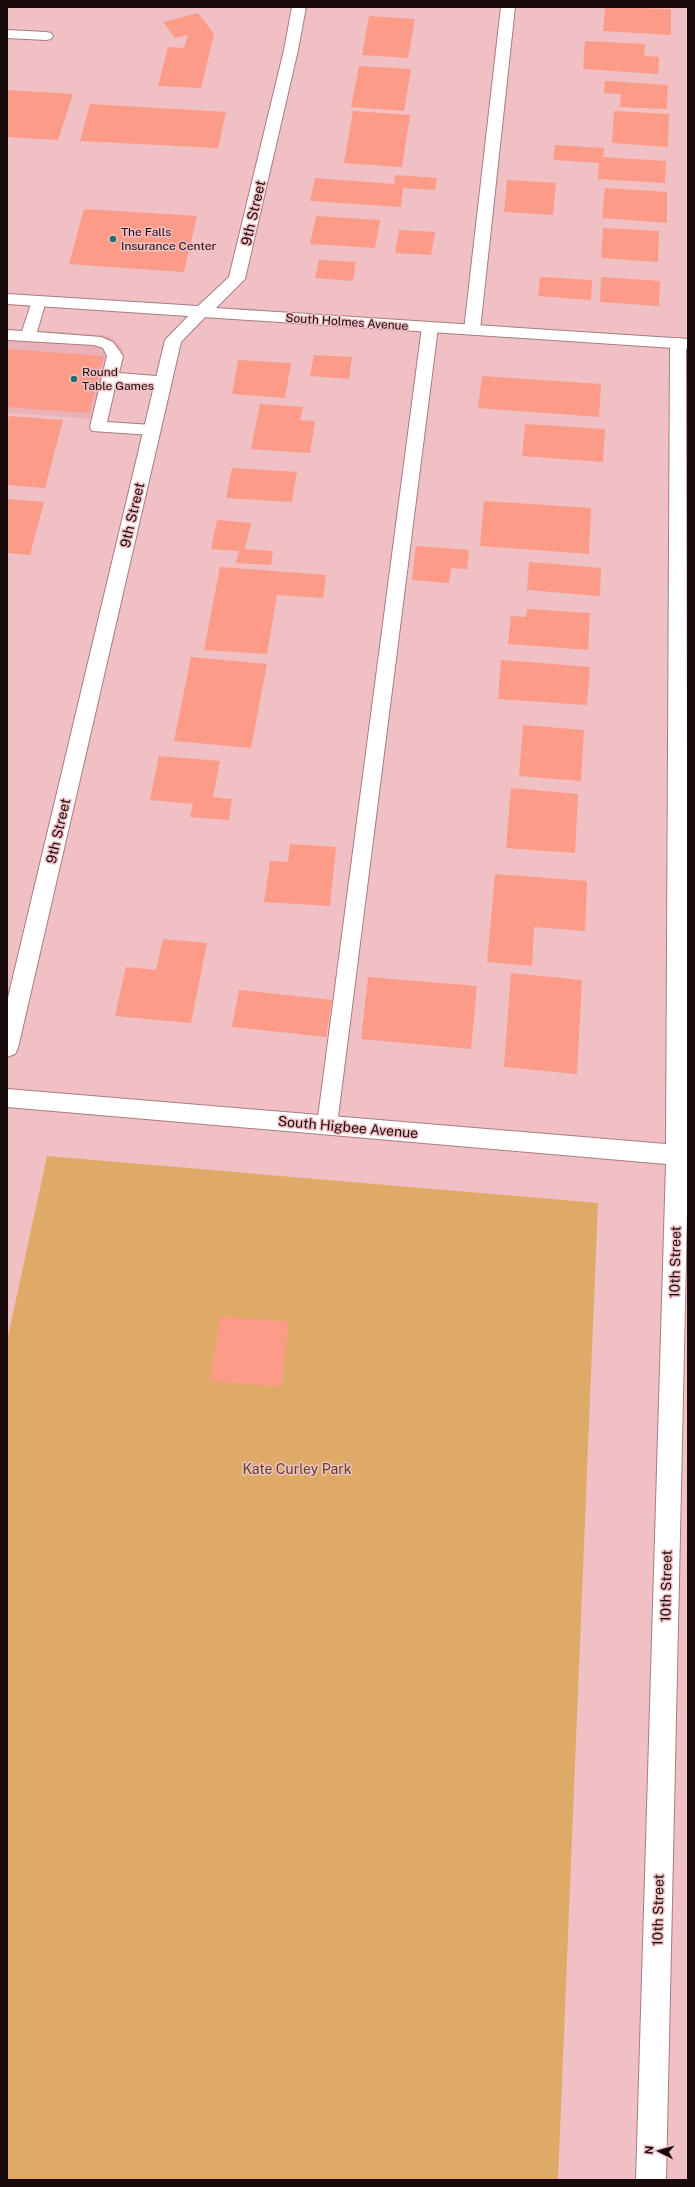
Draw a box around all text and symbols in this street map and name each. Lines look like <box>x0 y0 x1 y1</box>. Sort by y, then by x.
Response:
street label: 9th Street <box>238 179 268 247</box>
place label: The Falls Insurance Center <box>121 225 217 253</box>
marker: The Falls Insurance Center <box>108 234 118 244</box>
street label: South Holmes Avenue <box>285 311 409 333</box>
place label: Round Table Games <box>82 365 154 393</box>
marker: Round Table Games <box>69 374 79 384</box>
street label: 9th Street <box>117 481 147 549</box>
street label: 9th Street <box>43 797 73 865</box>
street label: South Higbee Avenue <box>277 1113 419 1141</box>
street label: 10th Street <box>666 1226 684 1298</box>
park label: Kate Curley Park <box>242 1461 352 1477</box>
street label: 10th Street <box>657 1550 675 1622</box>
street label: 10th Street <box>649 1874 667 1946</box>
north arrow <box>639 2131 679 2171</box>
text: N <box>643 2145 655 2155</box>

